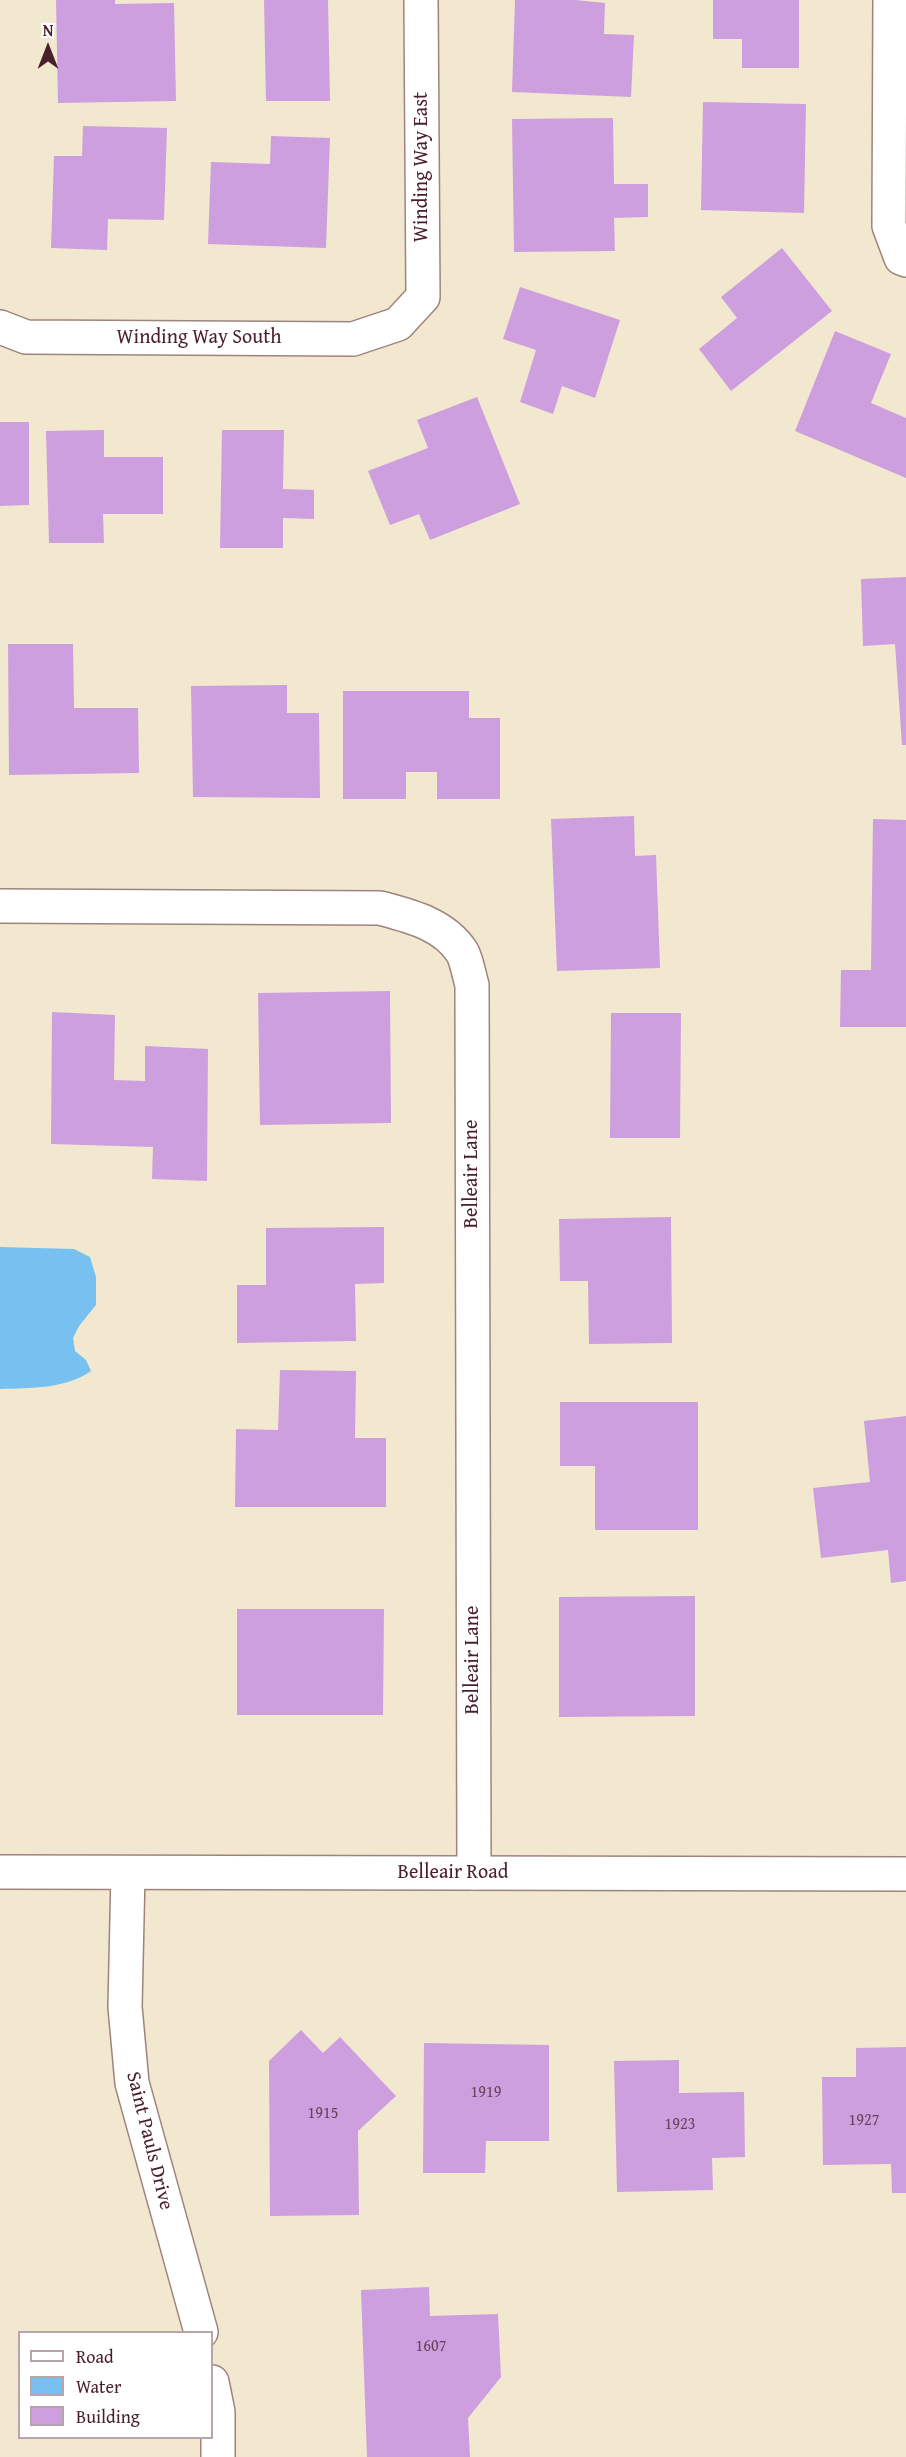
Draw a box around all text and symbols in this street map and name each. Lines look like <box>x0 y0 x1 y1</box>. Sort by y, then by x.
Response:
north arrow <box>18 18 78 78</box>
text: N <box>43 18 53 42</box>
street label: Winding Way East <box>410 92 434 242</box>
street label: Winding Way South <box>117 326 281 350</box>
street label: Belleair Lane <box>460 1120 484 1228</box>
street label: Belleair Lane <box>461 1606 485 1714</box>
street label: Belleair Road <box>398 1861 508 1885</box>
street label: Saint Pauls Drive <box>120 2070 178 2212</box>
house number: 1919 <box>471 2083 501 2103</box>
house number: 1915 <box>308 2104 338 2124</box>
house number: 1927 <box>849 2111 879 2131</box>
house number: 1923 <box>665 2115 695 2135</box>
legend <box>18 2331 213 2439</box>
house number: 1607 <box>416 2337 446 2357</box>
text: Road <box>76 2343 114 2370</box>
text: Water <box>76 2373 121 2400</box>
text: Building <box>76 2403 140 2430</box>

